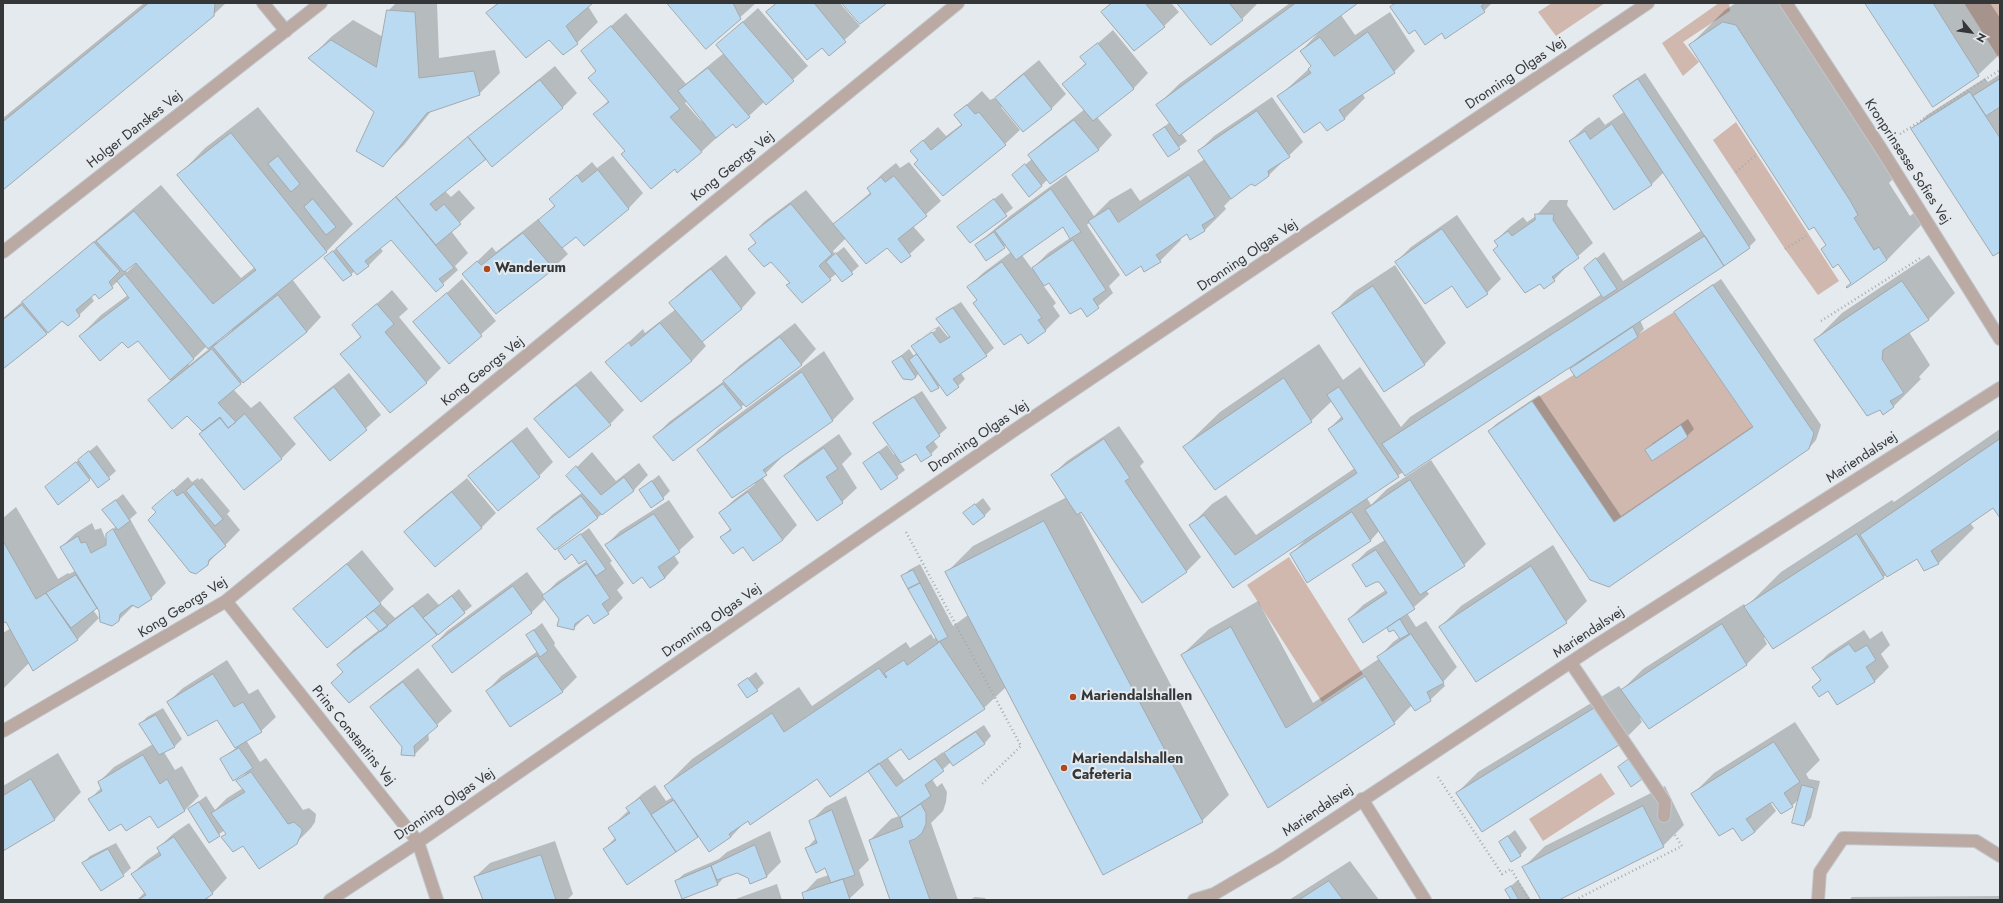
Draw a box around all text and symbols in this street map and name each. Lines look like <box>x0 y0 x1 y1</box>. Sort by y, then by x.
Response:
north arrow <box>1951 12 1991 52</box>
text: N <box>1972 30 1991 46</box>
street label: Dronning Olgas Vej <box>1463 34 1569 114</box>
street label: Holger Danskes Vej <box>84 88 186 172</box>
street label: Kronprinsesse Sofies Vej <box>1860 96 1954 228</box>
street label: Kong Georgs Vej <box>688 128 778 206</box>
street label: Dronning Olgas Vej <box>1195 216 1301 296</box>
place label: Wanderum <box>495 261 566 277</box>
marker: Wanderum <box>482 264 492 274</box>
street label: Kong Georgs Vej <box>438 333 528 411</box>
street label: Dronning Olgas Vej <box>926 397 1032 477</box>
street label: Mariendalsvej <box>1823 429 1901 487</box>
street label: Kong Georgs Vej <box>135 574 231 642</box>
street label: Dronning Olgas Vej <box>659 580 765 662</box>
street label: Mariendalsvej <box>1550 604 1628 662</box>
street label: Prins Constantins Vej <box>308 683 398 789</box>
place label: Mariendalshallen <box>1081 689 1192 705</box>
marker: Mariendalshallen <box>1068 692 1078 702</box>
place label: Mariendalshallen Cafeteria <box>1072 752 1183 784</box>
marker: Mariendalshallen Cafeteria <box>1059 763 1069 773</box>
street label: Dronning Olgas Vej <box>392 765 498 845</box>
street label: Mariendalsvej <box>1280 781 1356 841</box>

